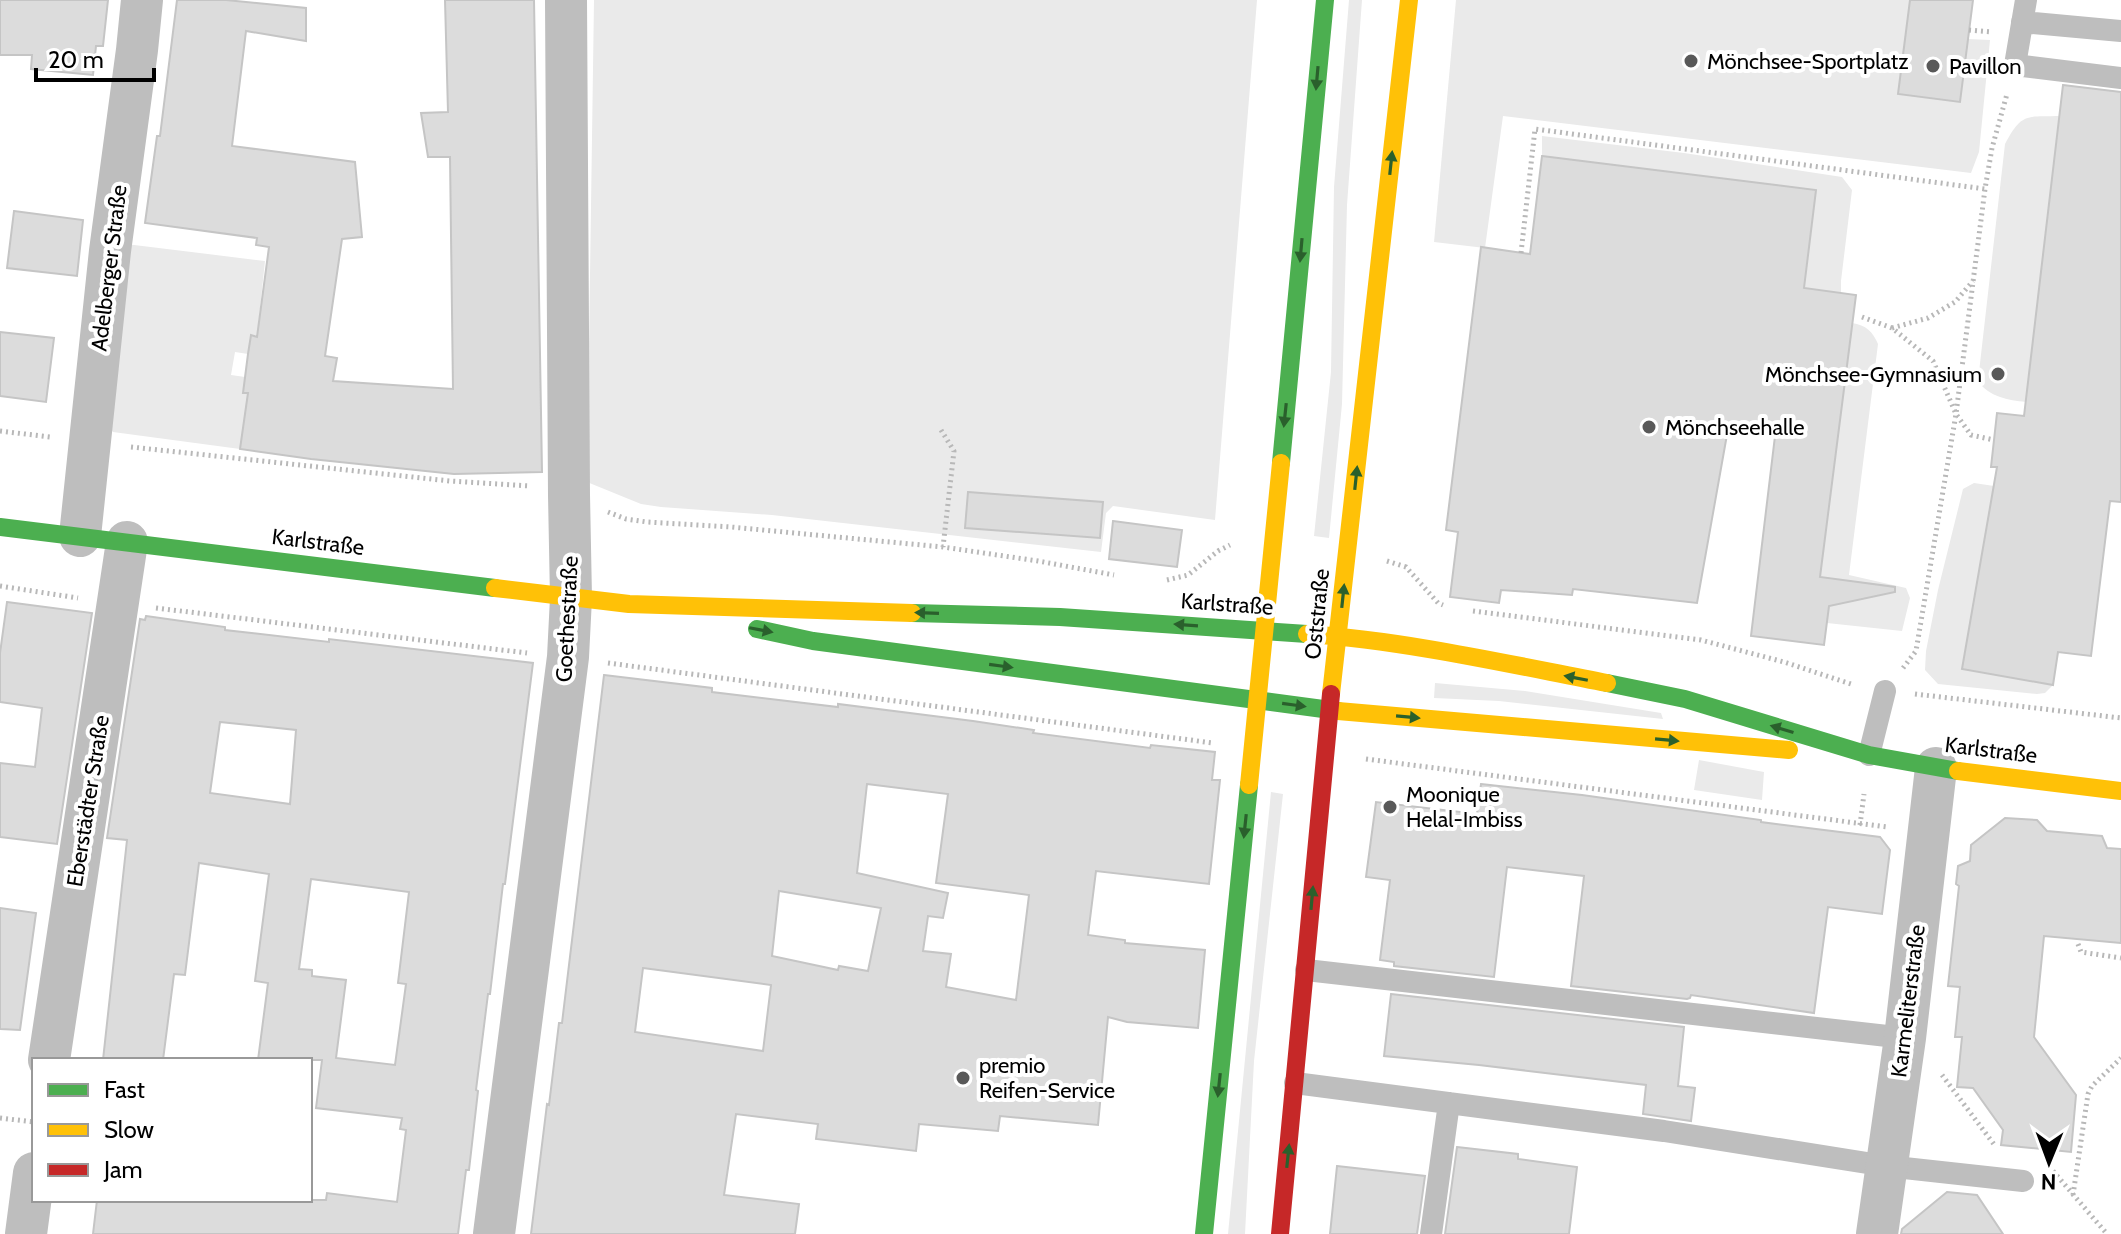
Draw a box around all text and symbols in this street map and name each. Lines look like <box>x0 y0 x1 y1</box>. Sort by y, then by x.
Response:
scale bar <box>36 32 154 82</box>
text: 20 m <box>48 45 104 74</box>
place label: Mönchsee-Sportplatz <box>1707 48 1909 75</box>
marker: Mönchsee-Sportplatz <box>1682 52 1700 70</box>
place label: Pavillon <box>1949 53 2022 80</box>
marker: Pavillon <box>1924 57 1942 75</box>
one-way arrow <box>1311 66 1324 91</box>
one-way arrow <box>1384 150 1397 175</box>
street label: Adelberger Straße <box>85 183 133 353</box>
one-way arrow <box>1294 238 1307 263</box>
place label: Mönchsee-Gymnasium <box>1765 361 1982 388</box>
marker: Mönchsee-Gymnasium <box>1989 365 2007 383</box>
one-way arrow <box>1278 403 1291 428</box>
place label: Mönchseehalle <box>1665 414 1805 441</box>
marker: Mönchseehalle <box>1640 418 1658 436</box>
one-way arrow <box>1350 465 1363 490</box>
street label: Karlstraße <box>270 523 366 561</box>
street label: Goethestraße <box>550 555 584 683</box>
street label: Oststraße <box>1299 567 1335 661</box>
one-way arrow <box>1337 583 1350 608</box>
street label: Karlstraße <box>1180 587 1274 621</box>
one-way arrow <box>914 607 939 620</box>
one-way arrow <box>1173 618 1198 631</box>
one-way arrow <box>748 624 773 637</box>
one-way arrow <box>989 660 1014 673</box>
one-way arrow <box>1564 671 1589 683</box>
one-way arrow <box>1282 699 1307 712</box>
one-way arrow <box>1396 711 1421 724</box>
street label: Eberstädter Straße <box>61 713 115 889</box>
one-way arrow <box>1769 722 1793 735</box>
street label: Karlstraße <box>1943 731 2039 769</box>
one-way arrow <box>1655 734 1680 747</box>
place label: Moonique Helal-Imbiss <box>1406 781 1523 833</box>
marker: Moonique Helal-Imbiss <box>1381 798 1399 816</box>
one-way arrow <box>1239 814 1252 839</box>
one-way arrow <box>1306 885 1319 910</box>
street label: Karmeliterstraße <box>1885 923 1931 1079</box>
place label: premio Reifen-Service <box>979 1052 1115 1104</box>
legend <box>32 1058 312 1202</box>
marker: premio Reifen-Service <box>954 1069 972 1087</box>
one-way arrow <box>1212 1073 1225 1098</box>
text: Fast <box>104 1075 145 1104</box>
text: Slow <box>104 1115 154 1144</box>
north arrow <box>2009 1122 2089 1202</box>
one-way arrow <box>1281 1143 1294 1168</box>
text: Jam <box>103 1155 142 1184</box>
text: N <box>2041 1168 2057 1195</box>

